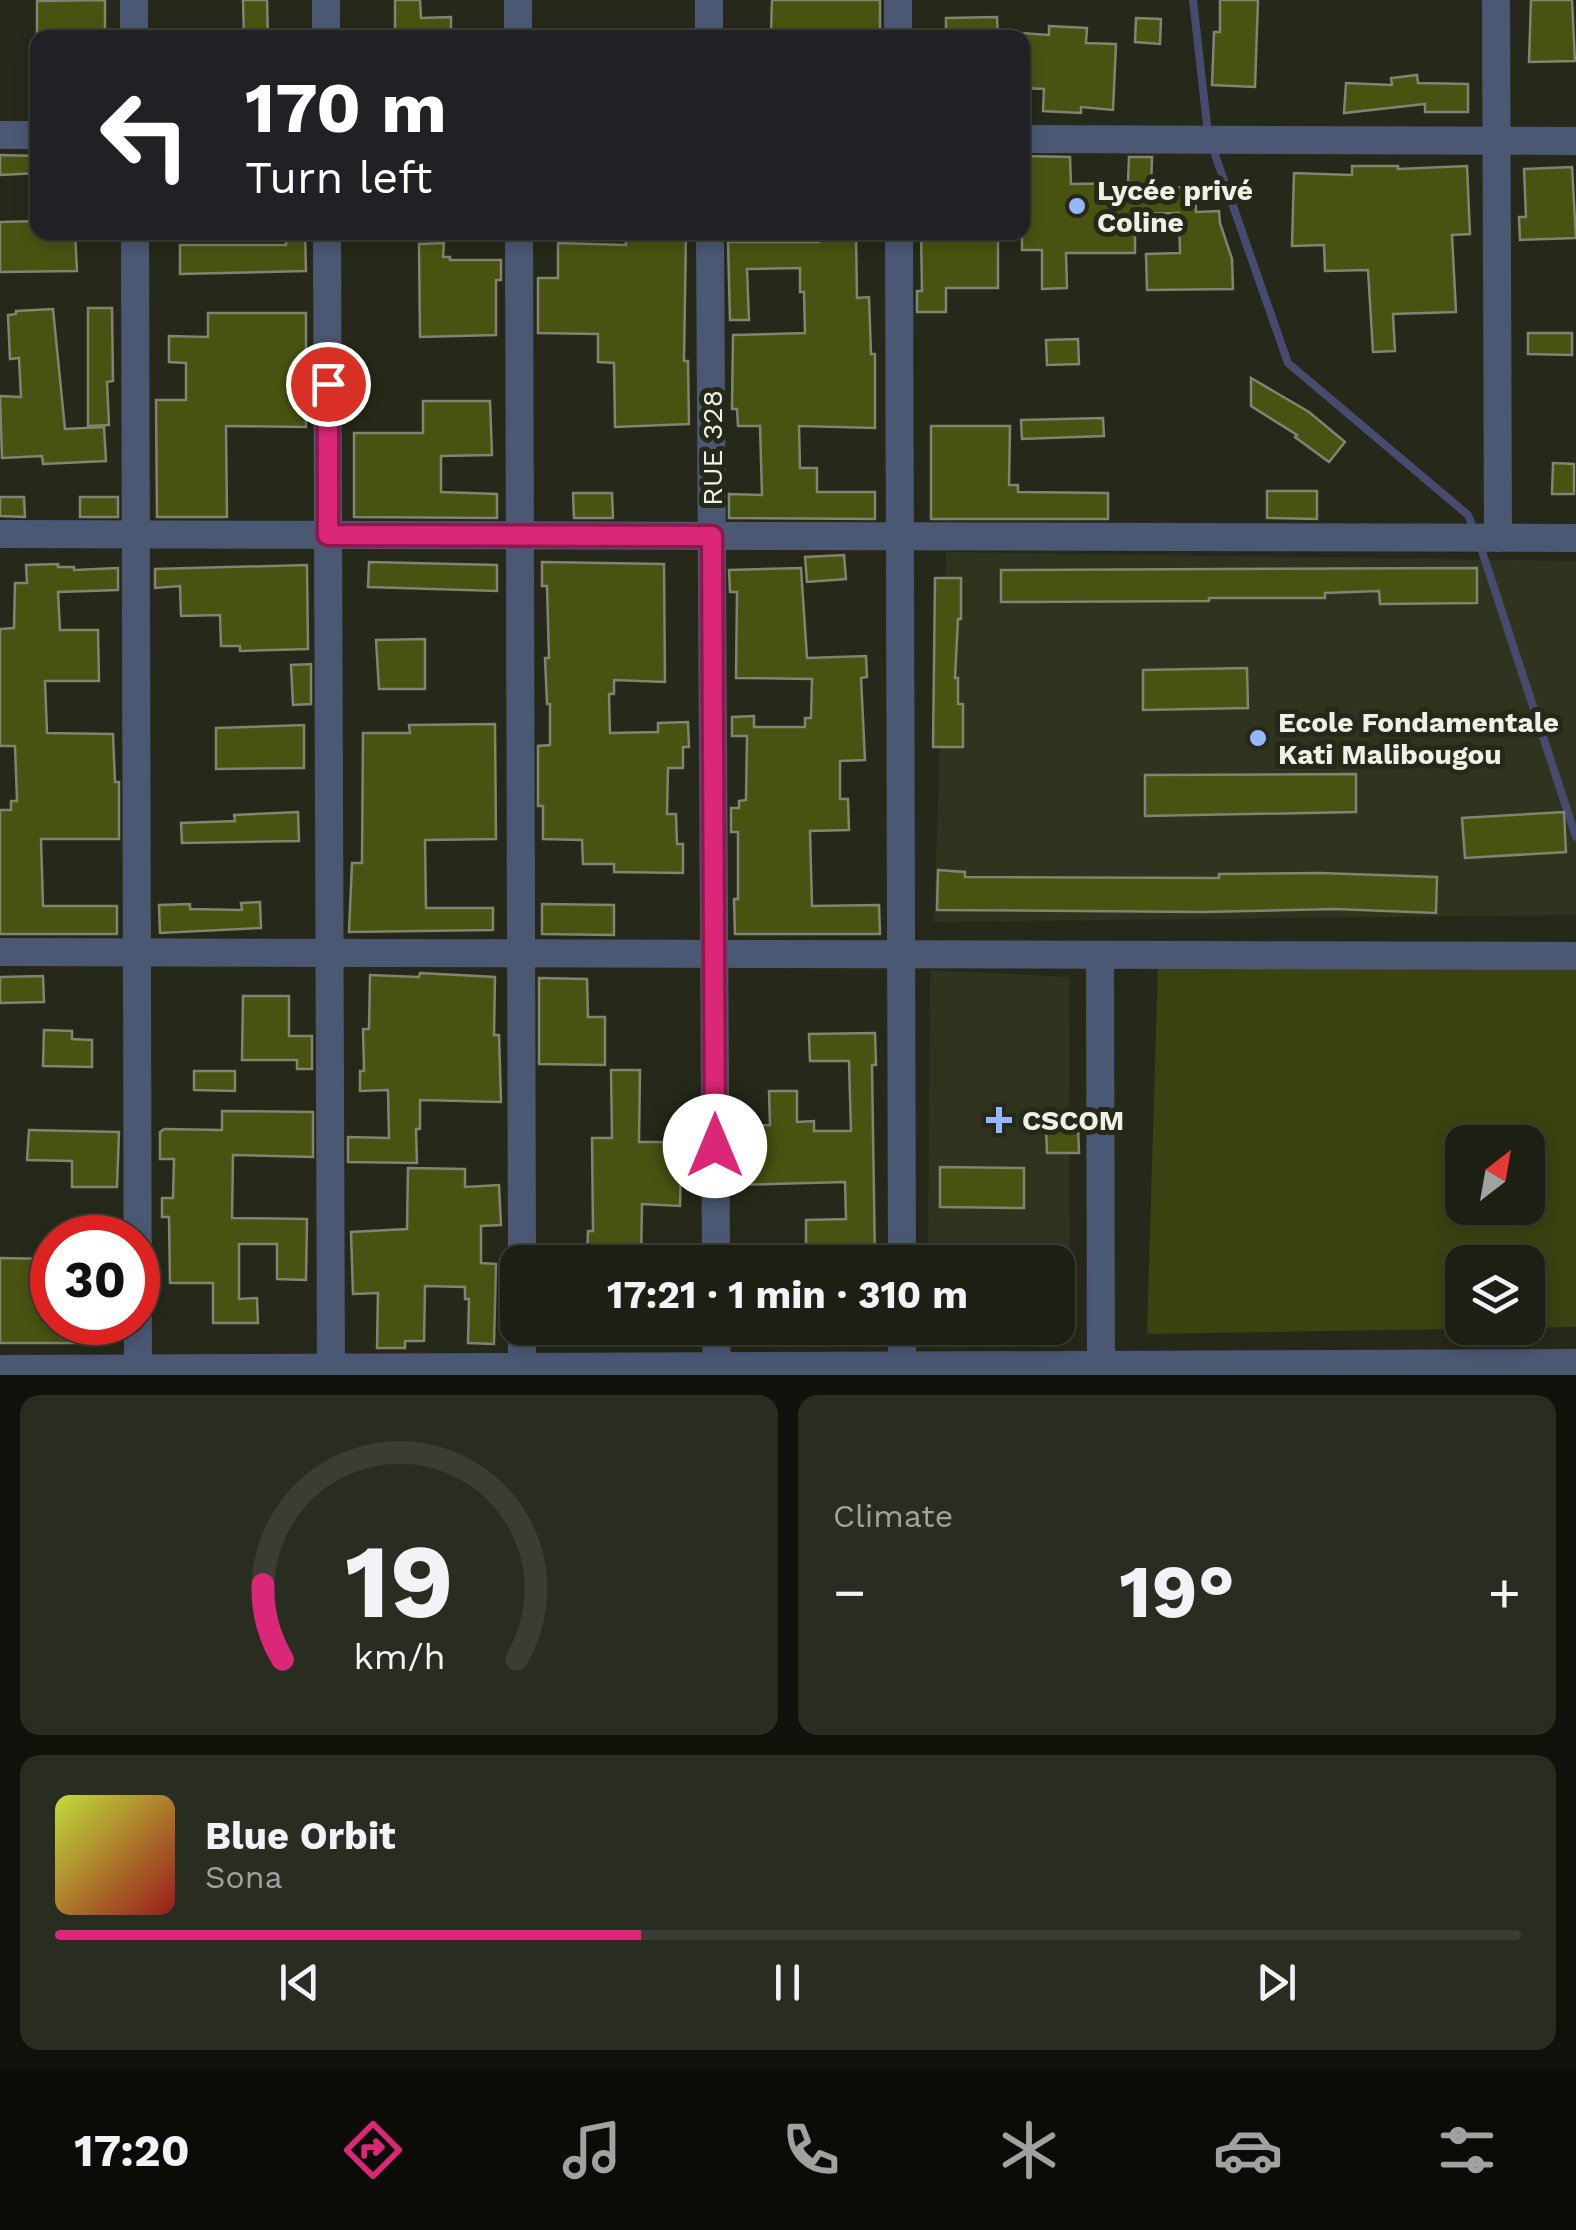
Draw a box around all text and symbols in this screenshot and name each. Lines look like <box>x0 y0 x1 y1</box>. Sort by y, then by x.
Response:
text: 170 m <box>245 67 447 149</box>
icon: left <box>80 70 210 200</box>
text: Turn left <box>245 151 432 204</box>
place label: Lycée privé Coline <box>1097 174 1253 239</box>
marker: Lycée privé Coline <box>1066 195 1088 217</box>
pin <box>286 342 371 427</box>
icon: arrive <box>301 357 356 412</box>
street label: RUE 328 <box>696 390 729 506</box>
place label: Ecole Fondamentale Kati Malibougou <box>1278 706 1559 771</box>
marker: Ecole Fondamentale Kati Malibougou <box>1247 727 1269 749</box>
position arrow <box>663 1094 767 1198</box>
place label: CSCOM <box>1022 1104 1124 1137</box>
marker: CSCOM <box>986 1107 1012 1133</box>
north arrow <box>1445 1125 1545 1225</box>
map controls <box>1445 1125 1545 1345</box>
speed limit sign: 30 <box>30 1215 160 1345</box>
button: layers <box>1445 1245 1545 1345</box>
text: 17:21 · 1 min · 310 m <box>607 1273 968 1317</box>
text: Climate <box>833 1497 953 1535</box>
text: 19 <box>345 1520 453 1642</box>
text: 19° <box>1119 1547 1235 1635</box>
text: − <box>833 1560 866 1624</box>
text: + <box>1488 1560 1521 1624</box>
text: km/h <box>353 1636 445 1678</box>
text: Blue Orbit <box>205 1814 396 1858</box>
text: Sona <box>205 1858 283 1896</box>
icon: previous <box>272 1955 327 2010</box>
icon: pause <box>760 1955 815 2010</box>
icon: next <box>1249 1955 1304 2010</box>
icon: directions <box>338 2115 408 2185</box>
icon: music <box>557 2115 627 2185</box>
icon: phone <box>776 2115 846 2185</box>
icon: climate <box>994 2115 1064 2185</box>
icon: car <box>1213 2115 1283 2185</box>
icon: filters <box>1432 2115 1502 2185</box>
text: 17:20 <box>74 2124 190 2177</box>

